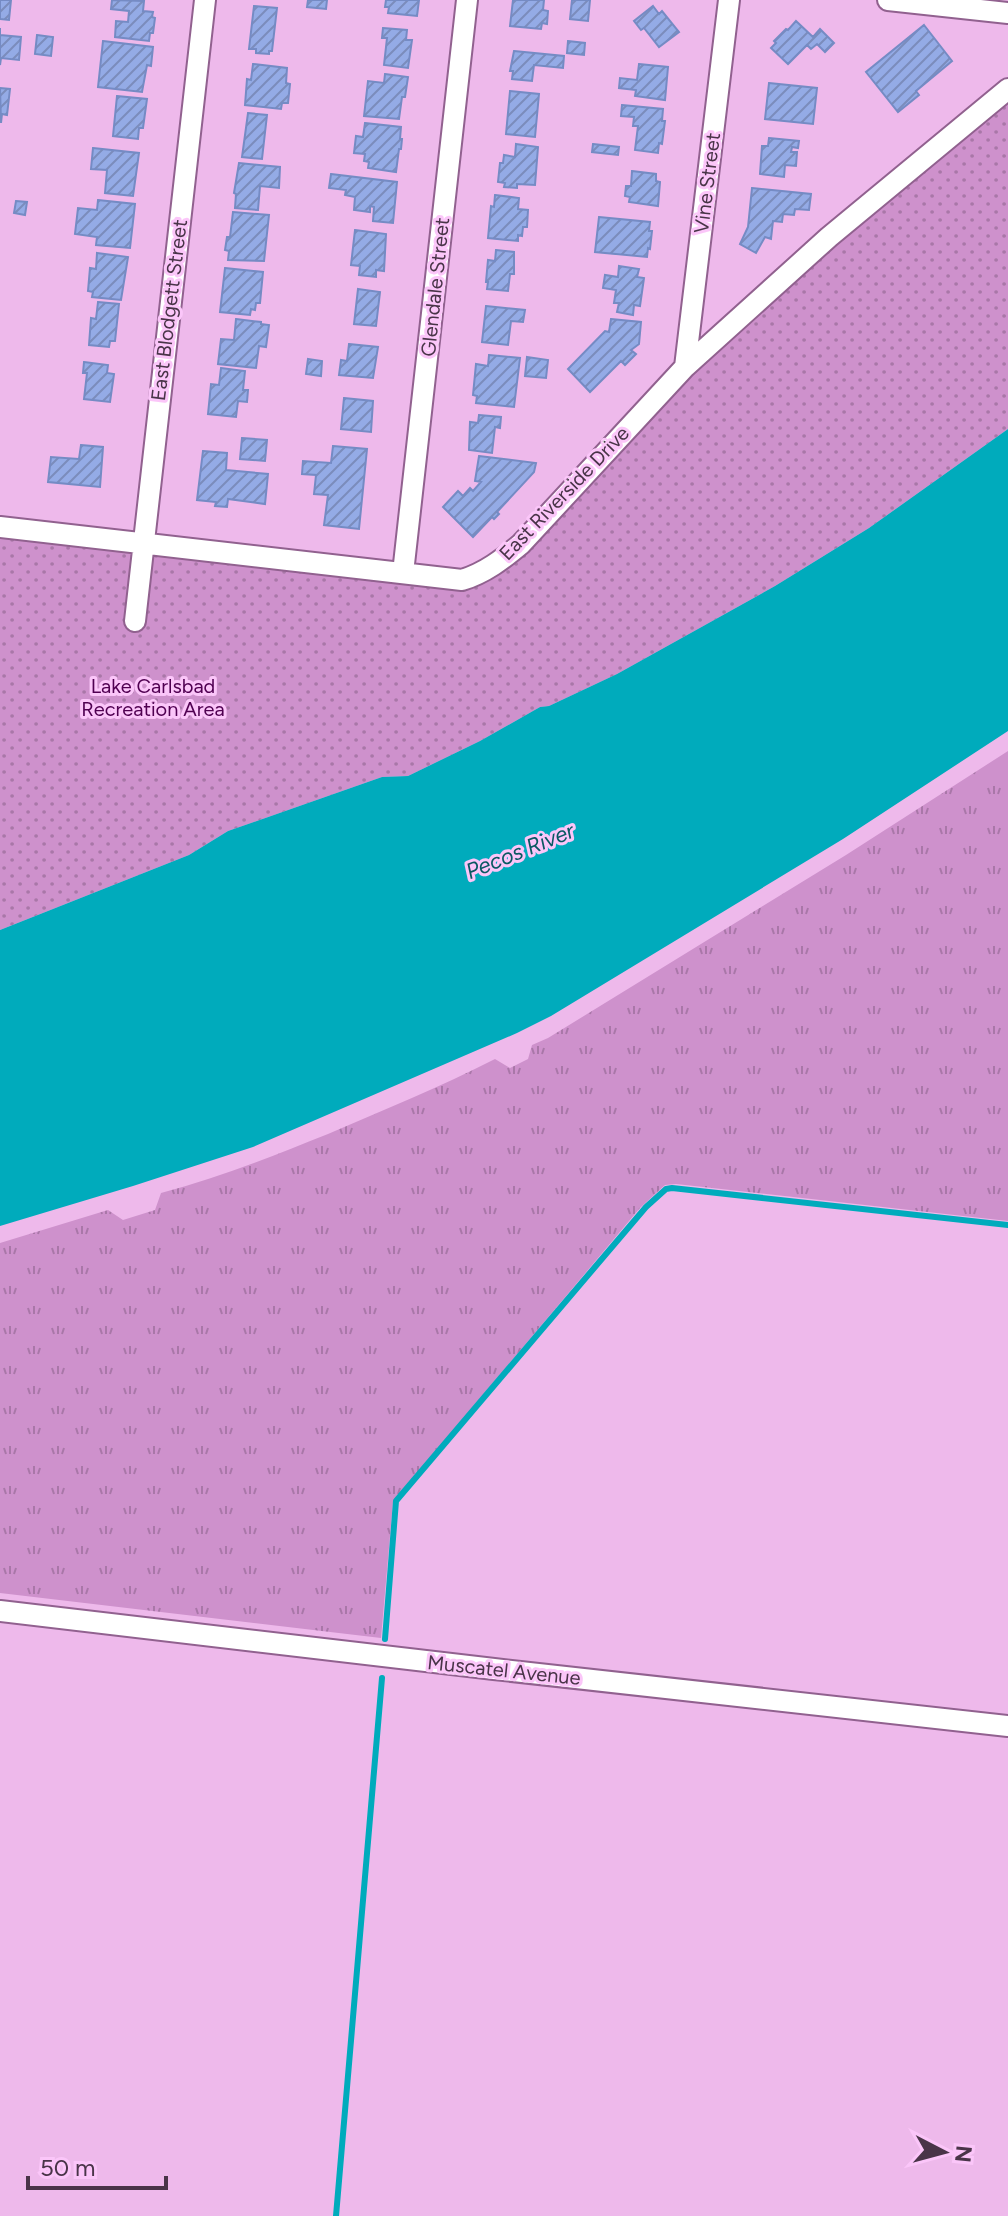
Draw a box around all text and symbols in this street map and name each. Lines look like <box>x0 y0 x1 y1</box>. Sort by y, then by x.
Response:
street label: Vine Street <box>689 131 725 235</box>
street label: Glendale Street <box>416 216 454 358</box>
street label: East Blodgett Street <box>146 218 192 402</box>
street label: East Riverside Drive <box>494 421 634 565</box>
park label: Lake Carlsbad Recreation Area <box>81 674 225 721</box>
water label: Pecos River <box>462 816 580 885</box>
street label: Muscatel Avenue <box>426 1650 582 1690</box>
north arrow <box>904 2112 984 2192</box>
scale bar <box>28 2140 166 2190</box>
text: N <box>949 2144 978 2164</box>
text: 50 m <box>40 2153 96 2182</box>

